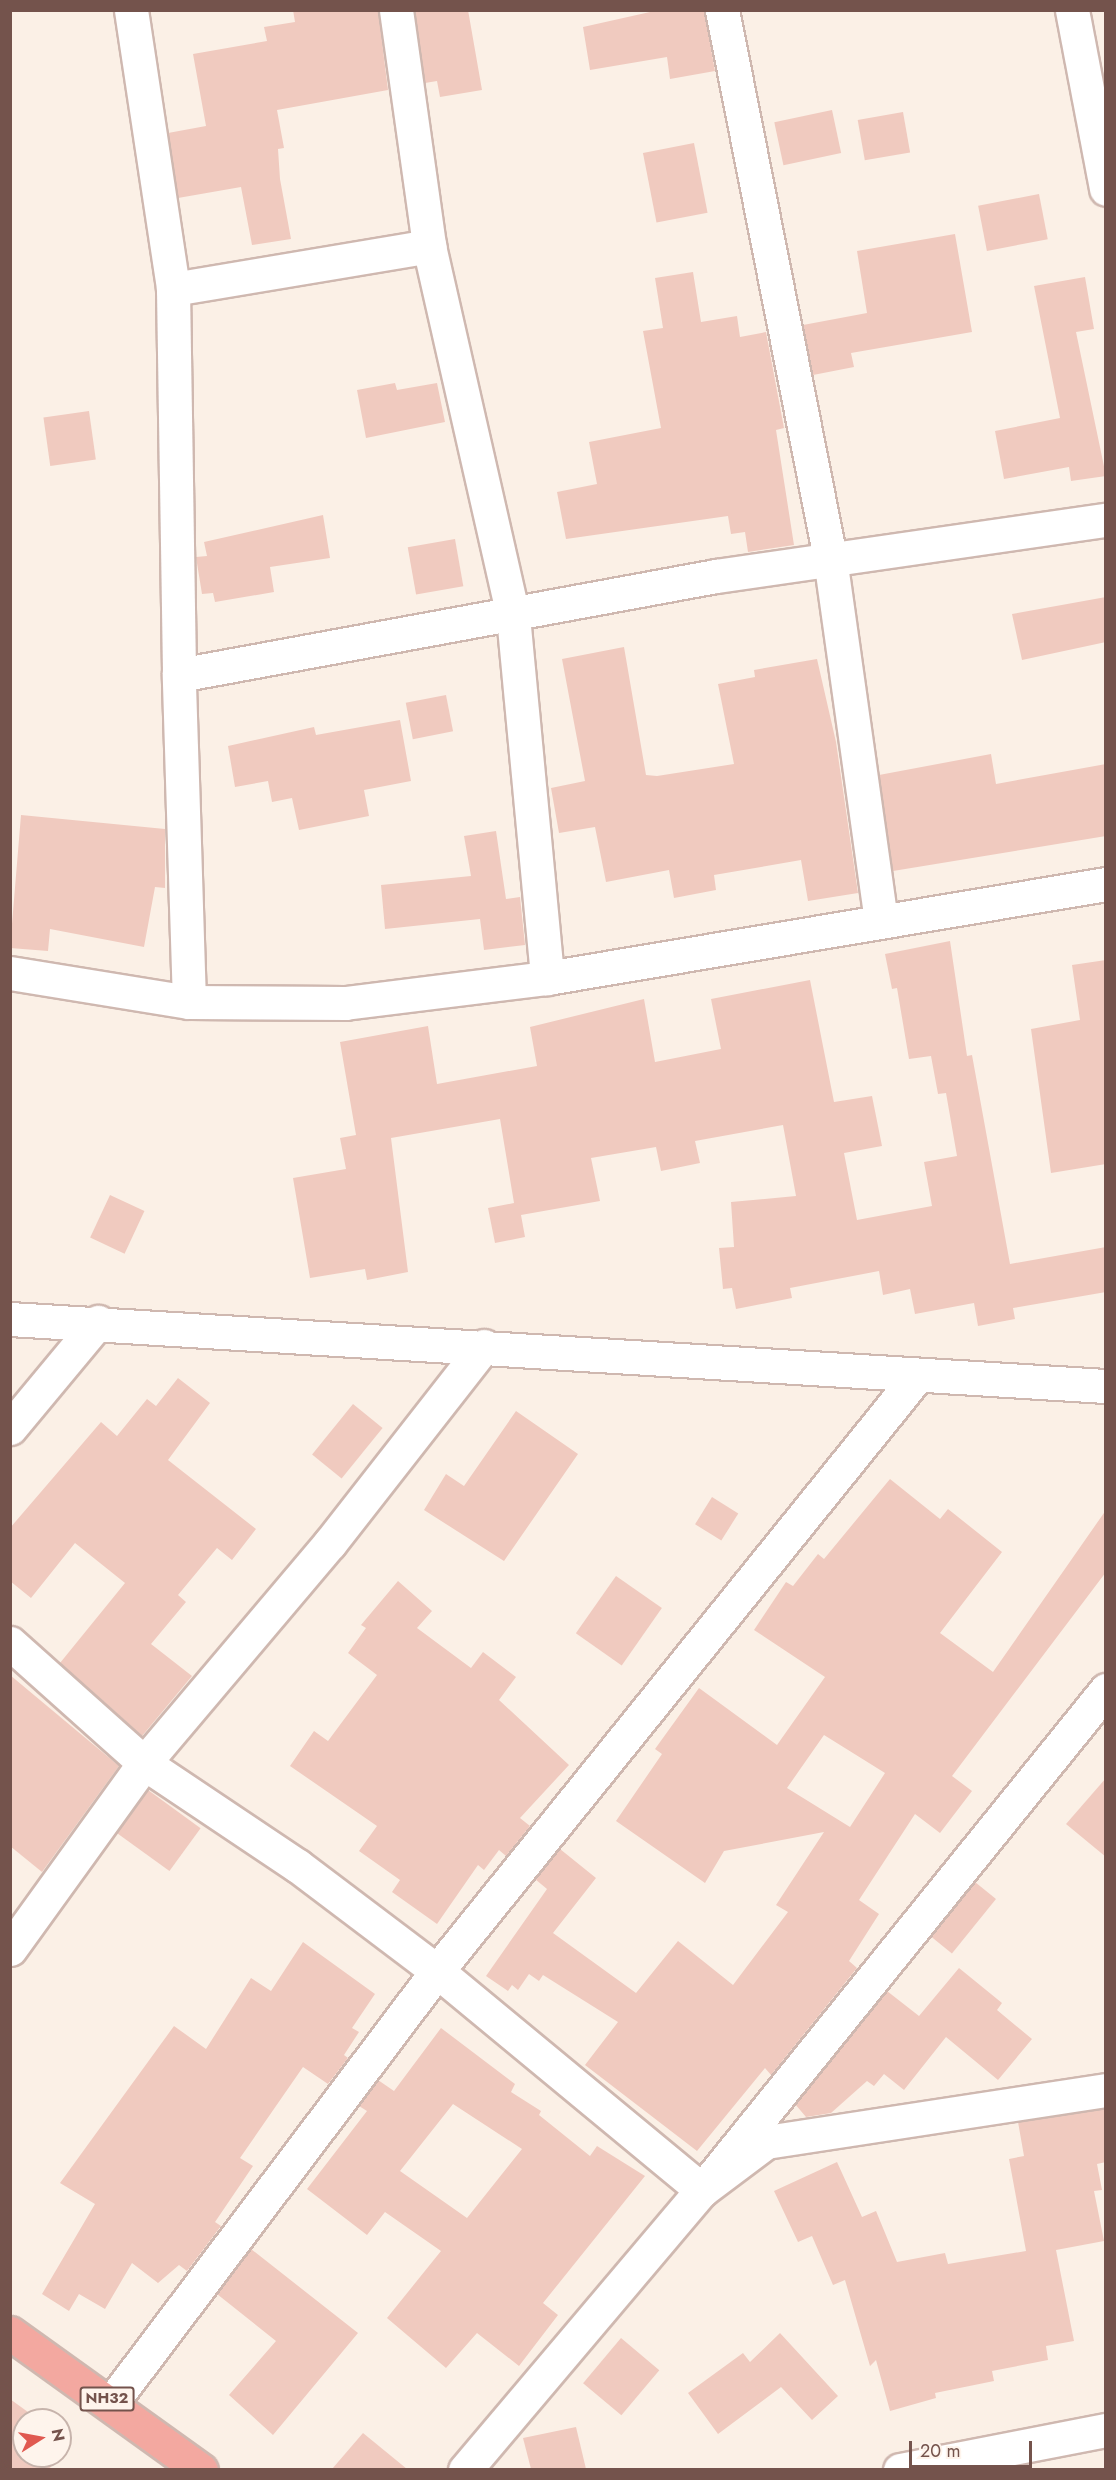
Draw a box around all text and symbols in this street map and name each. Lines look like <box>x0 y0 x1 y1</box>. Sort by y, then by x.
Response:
road number: NH32 <box>78 2387 136 2411</box>
north arrow <box>12 2408 72 2468</box>
text: N <box>46 2426 71 2443</box>
scale bar <box>912 2429 1035 2467</box>
text: 20 m <box>920 2438 960 2464</box>

